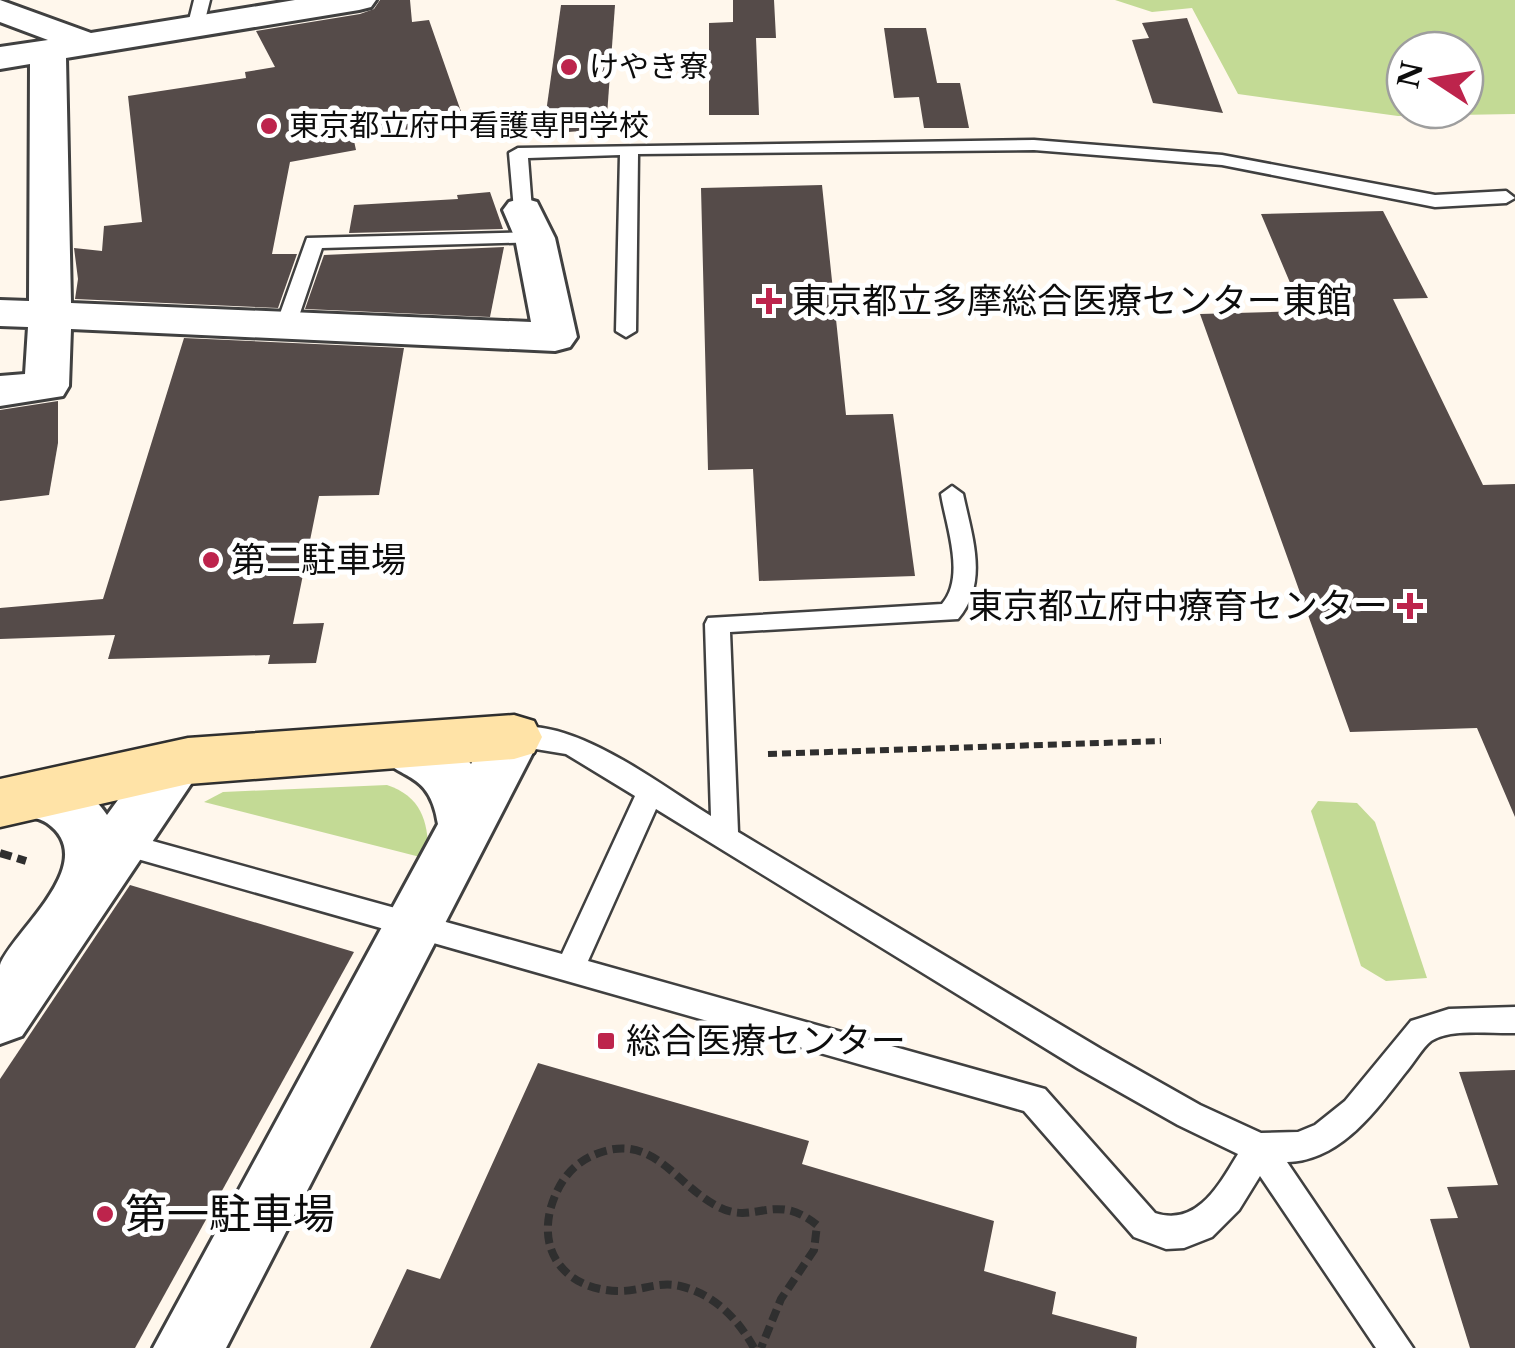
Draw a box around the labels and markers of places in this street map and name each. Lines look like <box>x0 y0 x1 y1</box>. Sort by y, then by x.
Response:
place label: けやき寮 <box>589 48 709 85</box>
marker: けやき寮 <box>558 56 580 78</box>
place label: 東京都立府中看護専門学校 <box>289 107 649 144</box>
marker: 東京都立府中看護専門学校 <box>258 115 280 137</box>
place label: 東京都立多摩総合医療センター東館 <box>792 279 1352 322</box>
marker: 東京都立多摩総合医療センター東館 <box>756 288 782 314</box>
place label: 第二駐車場 <box>231 538 406 581</box>
marker: 第二駐車場 <box>200 549 222 571</box>
place label: 東京都立府中療育センター <box>968 584 1388 627</box>
marker: 東京都立府中療育センター <box>1397 593 1423 619</box>
place label: 総合医療センター <box>626 1019 906 1062</box>
marker: 総合医療センター <box>595 1030 617 1052</box>
place label: 第一駐車場 <box>125 1188 335 1240</box>
marker: 第一駐車場 <box>94 1203 116 1225</box>

